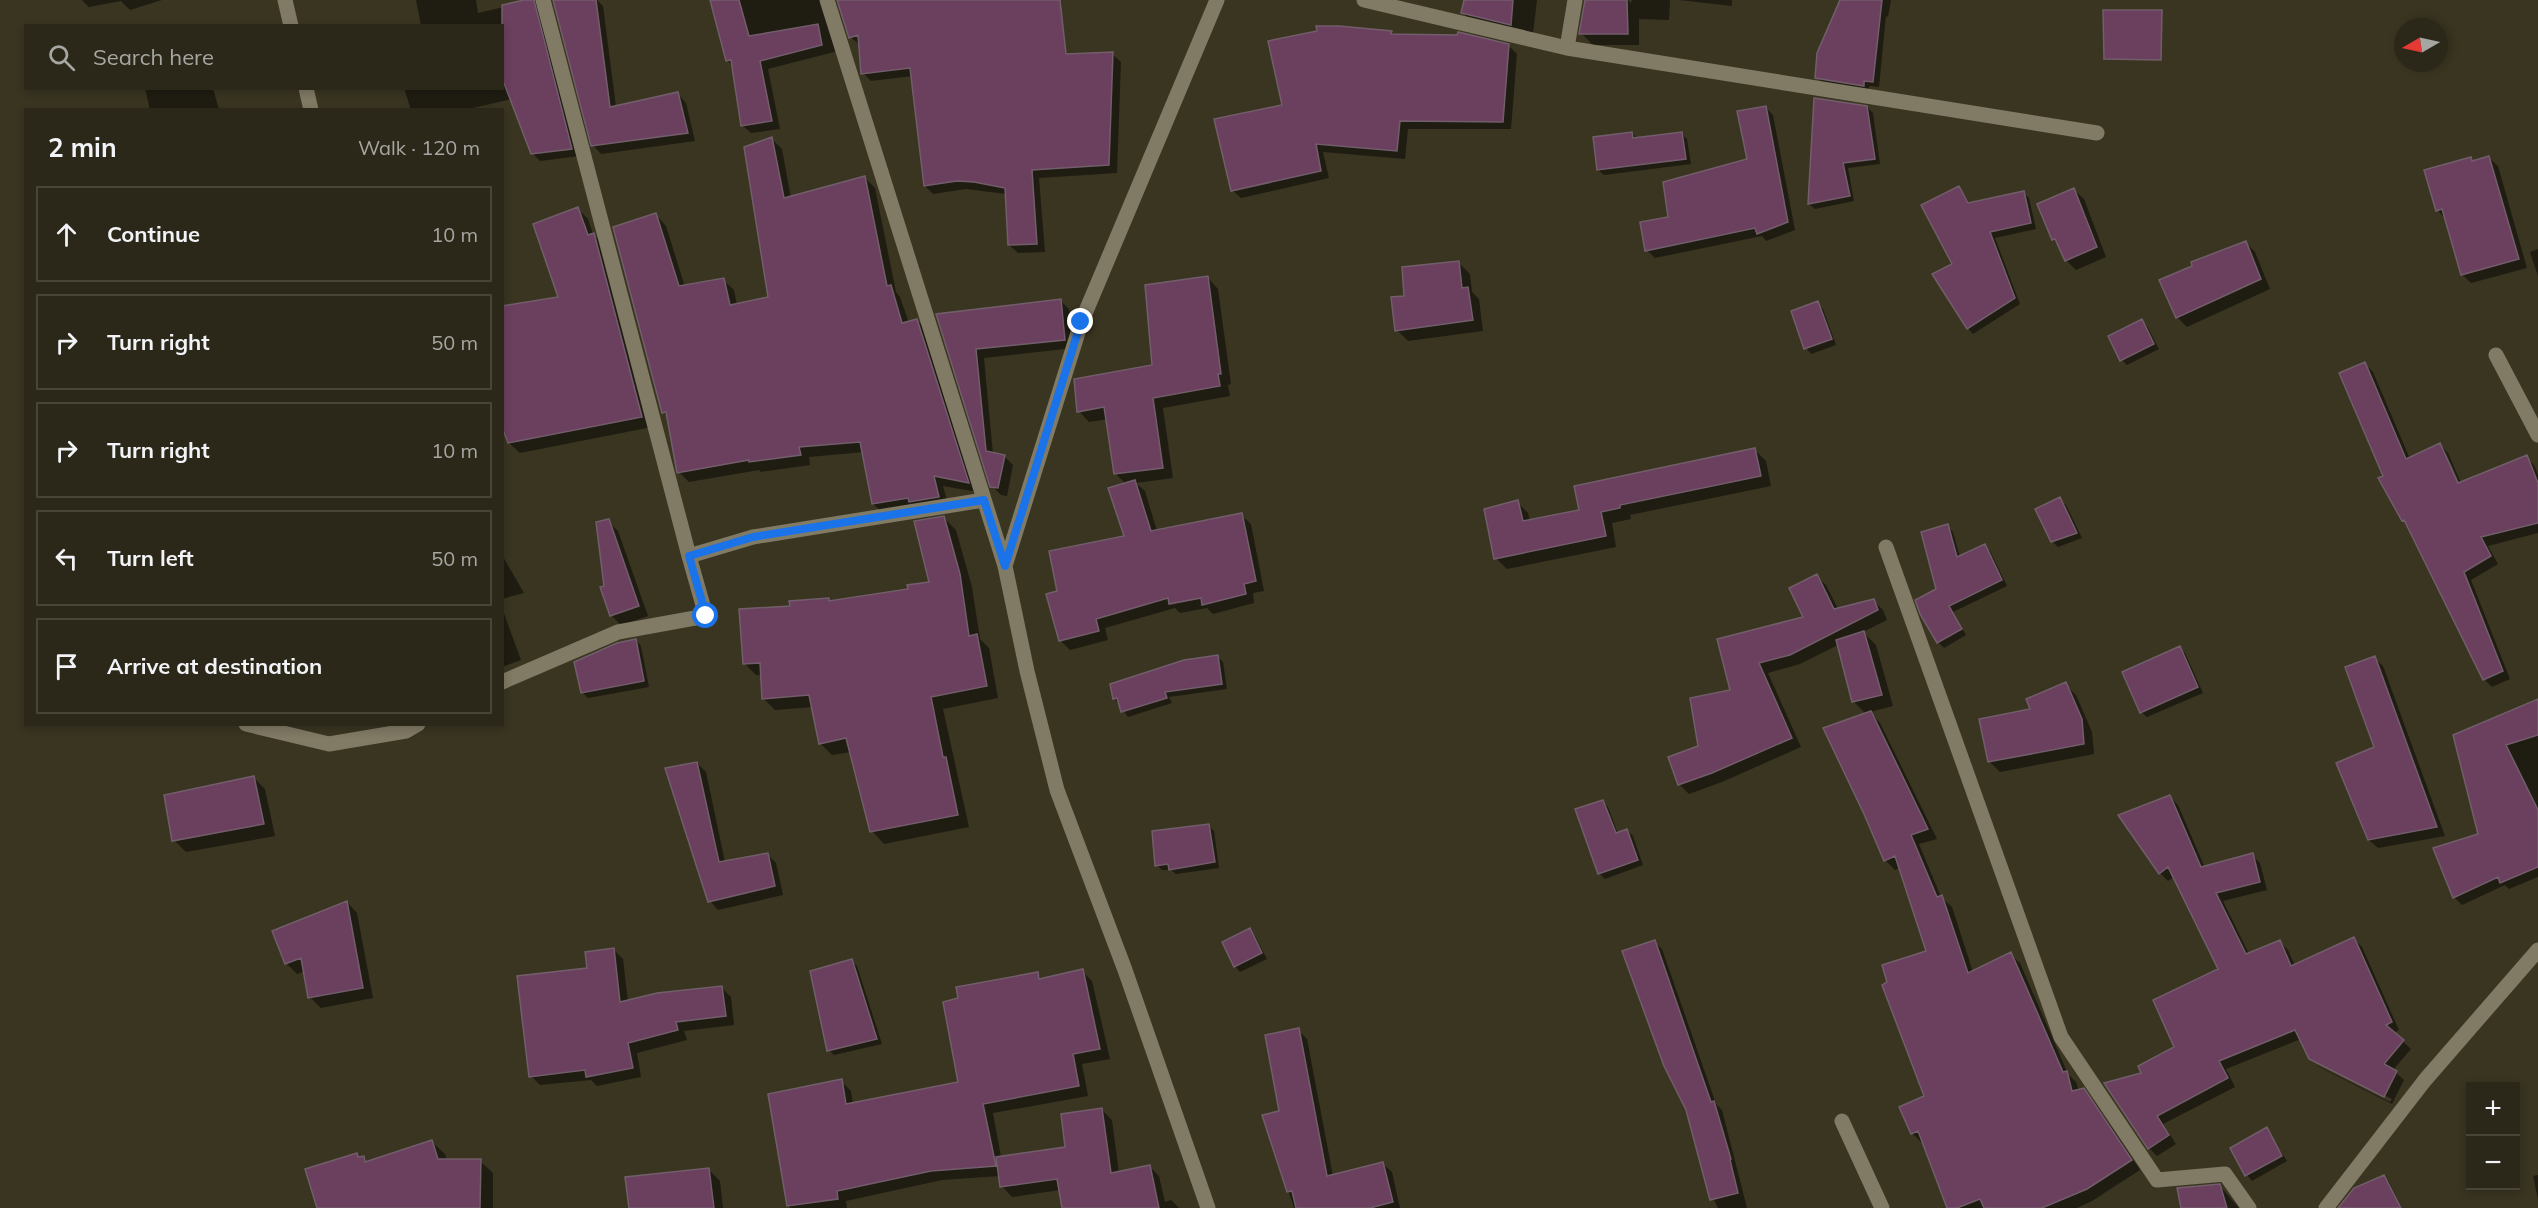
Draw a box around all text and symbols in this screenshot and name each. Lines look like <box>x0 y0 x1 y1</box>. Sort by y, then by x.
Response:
north arrow <box>2394 18 2448 72</box>
search box <box>24 24 504 90</box>
icon: search <box>45 41 78 74</box>
text: Search here <box>93 43 214 71</box>
text: 2 min <box>48 131 117 164</box>
text: Walk · 120 m <box>358 135 480 160</box>
icon: ahead <box>50 218 83 251</box>
text: Continue <box>107 220 200 248</box>
text: 10 m <box>431 222 478 247</box>
route end <box>1067 308 1093 334</box>
icon: right <box>50 326 83 359</box>
text: Turn right <box>107 328 210 356</box>
text: 50 m <box>431 330 478 355</box>
icon: right <box>50 434 83 467</box>
text: Turn right <box>107 436 210 464</box>
text: 10 m <box>431 438 478 463</box>
icon: left <box>50 542 83 575</box>
text: Turn left <box>107 544 194 572</box>
text: 50 m <box>431 546 478 571</box>
route start <box>692 602 718 628</box>
icon: arrive <box>50 650 83 683</box>
text: Arrive at destination <box>107 652 322 680</box>
map controls <box>2466 1082 2520 1190</box>
button: + <box>2466 1082 2520 1136</box>
button: − <box>2466 1136 2520 1190</box>

